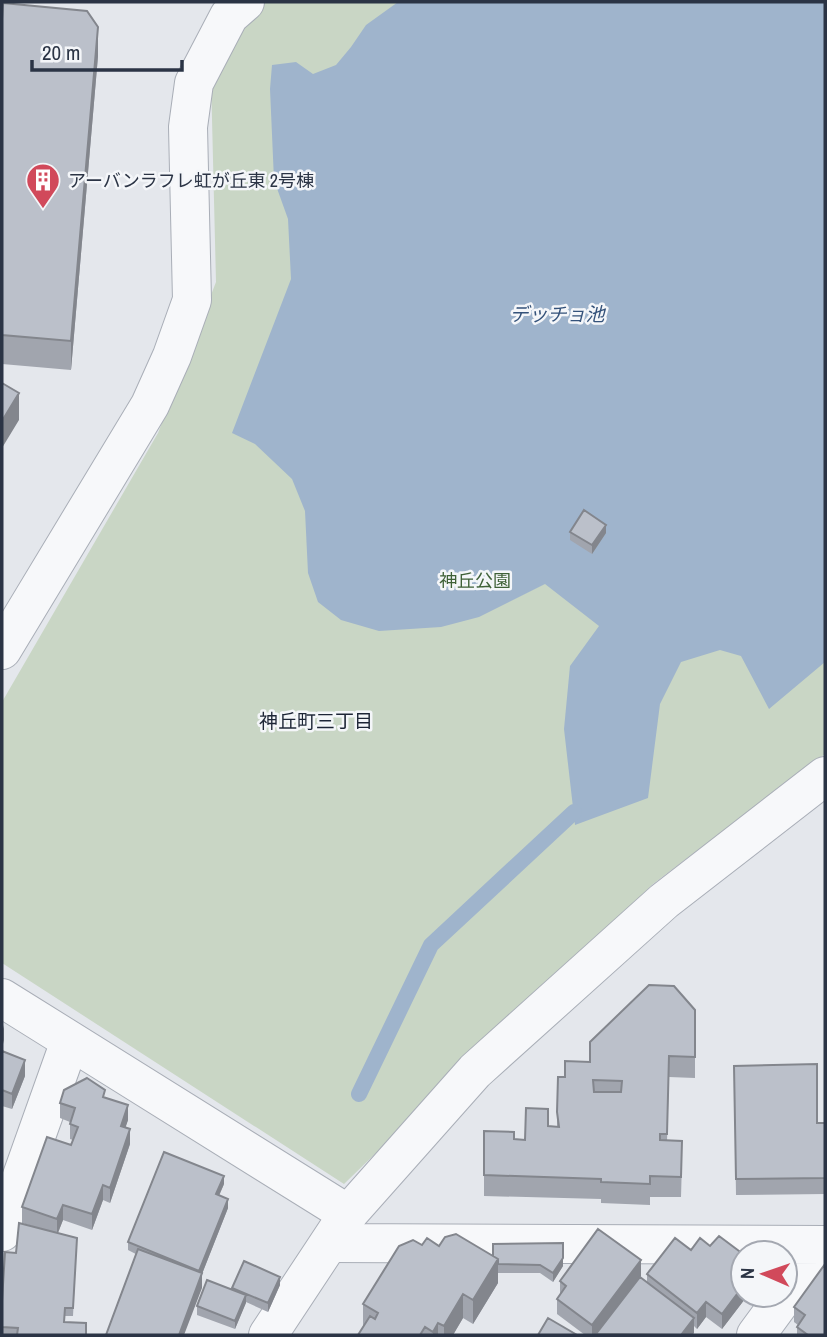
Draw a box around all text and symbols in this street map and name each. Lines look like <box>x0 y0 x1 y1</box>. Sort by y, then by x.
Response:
scale bar <box>32 28 182 72</box>
text: 20 m <box>42 38 80 67</box>
building icon: アーバンラフレ虹が丘東 2号棟 <box>24 161 62 210</box>
place label: アーバンラフレ虹が丘東 2号棟 <box>68 168 314 193</box>
water label: デッチョ池 <box>509 301 606 327</box>
park label: 神丘公園 <box>439 568 511 593</box>
district label: 神丘町三丁目 <box>259 708 373 734</box>
north arrow <box>729 1239 799 1309</box>
text: N <box>734 1267 760 1279</box>

